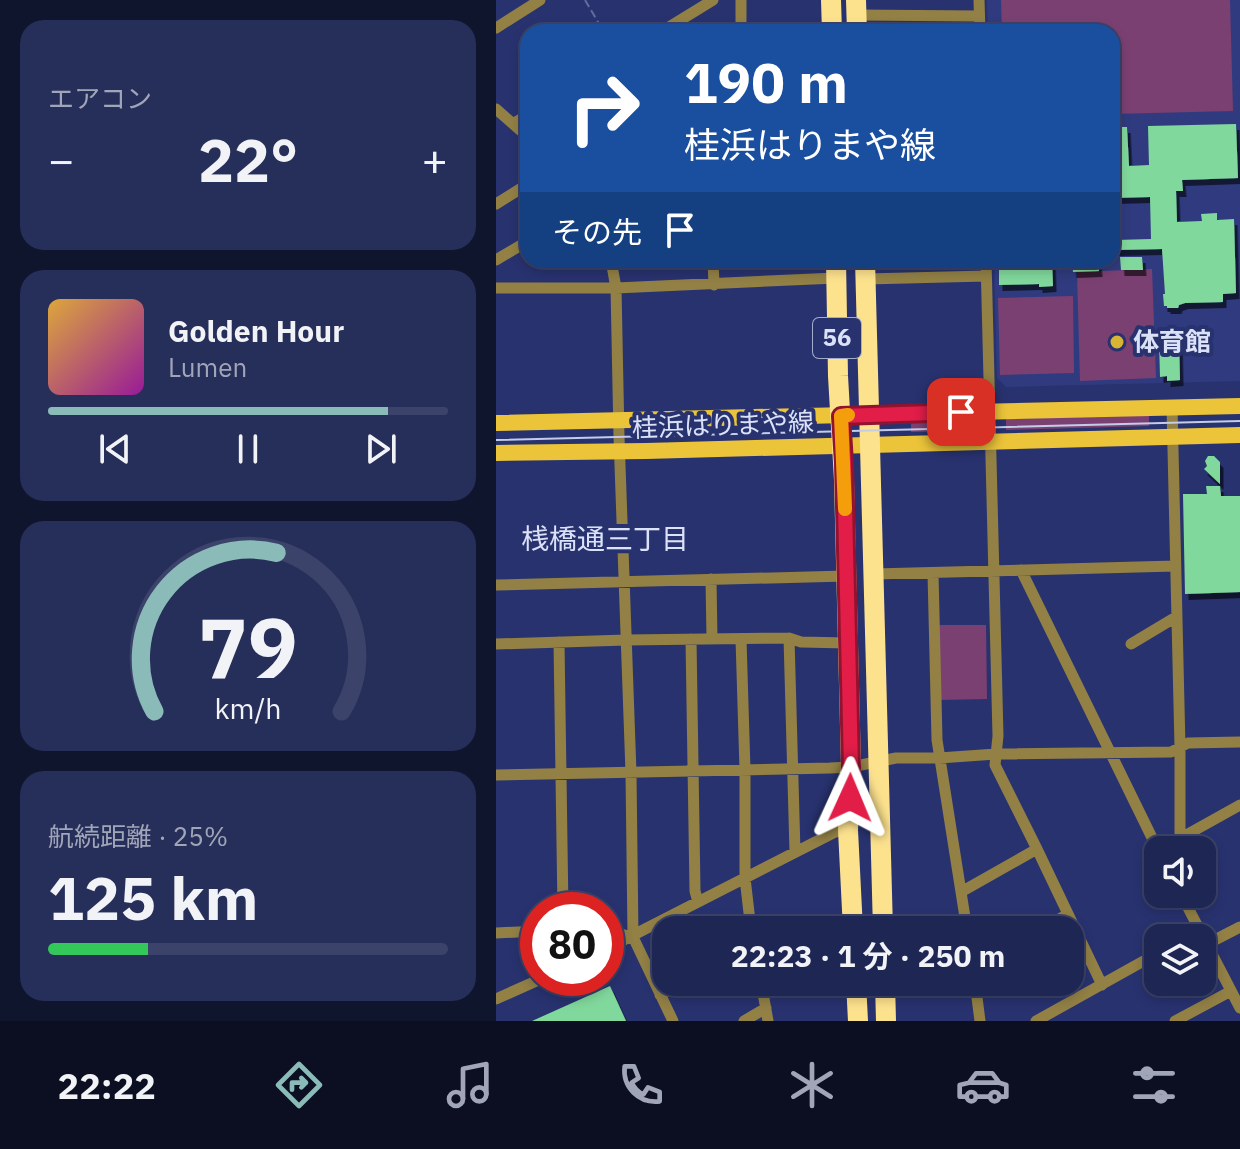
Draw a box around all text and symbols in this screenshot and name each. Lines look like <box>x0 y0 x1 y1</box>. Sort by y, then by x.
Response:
text: 190 m <box>684 46 848 118</box>
icon: right <box>552 56 656 160</box>
text: エアコン <box>48 81 152 115</box>
text: 22° <box>198 120 298 199</box>
text: 桂浜はりまや線 <box>684 121 936 168</box>
text: − <box>48 131 74 188</box>
text: + <box>422 131 448 188</box>
icon: arrive <box>658 208 702 252</box>
text: その先 <box>552 212 642 251</box>
text: Golden Hour <box>168 311 344 350</box>
road number: 56 <box>813 318 861 358</box>
place label: 体育館 <box>1133 324 1211 358</box>
marker: 体育館 <box>1108 333 1126 351</box>
text: Lumen <box>168 350 247 384</box>
pin <box>927 378 995 446</box>
icon: arrive <box>939 390 983 434</box>
street label: 桂浜はりまや線 <box>631 404 815 444</box>
icon: previous <box>93 427 137 471</box>
icon: pause <box>226 427 270 471</box>
icon: next <box>359 427 403 471</box>
district label: 桟橋通三丁目 <box>521 520 689 557</box>
text: 79 <box>198 592 298 700</box>
text: km/h <box>214 690 282 727</box>
position arrow <box>808 756 892 840</box>
text: 航続距離 · 25% <box>48 819 228 853</box>
map controls <box>1144 836 1216 996</box>
button: sound <box>1144 836 1216 908</box>
text: 125 km <box>48 858 258 937</box>
speed limit sign: 80 <box>520 892 624 996</box>
button: layers <box>1144 924 1216 996</box>
text: 22:23 · 1 分 · 250 m <box>731 936 1005 975</box>
icon: directions <box>271 1057 327 1113</box>
icon: music <box>442 1057 498 1113</box>
icon: phone <box>613 1057 669 1113</box>
icon: climate <box>784 1057 840 1113</box>
icon: car <box>955 1057 1011 1113</box>
icon: filters <box>1126 1057 1182 1113</box>
text: 22:22 <box>58 1062 156 1109</box>

